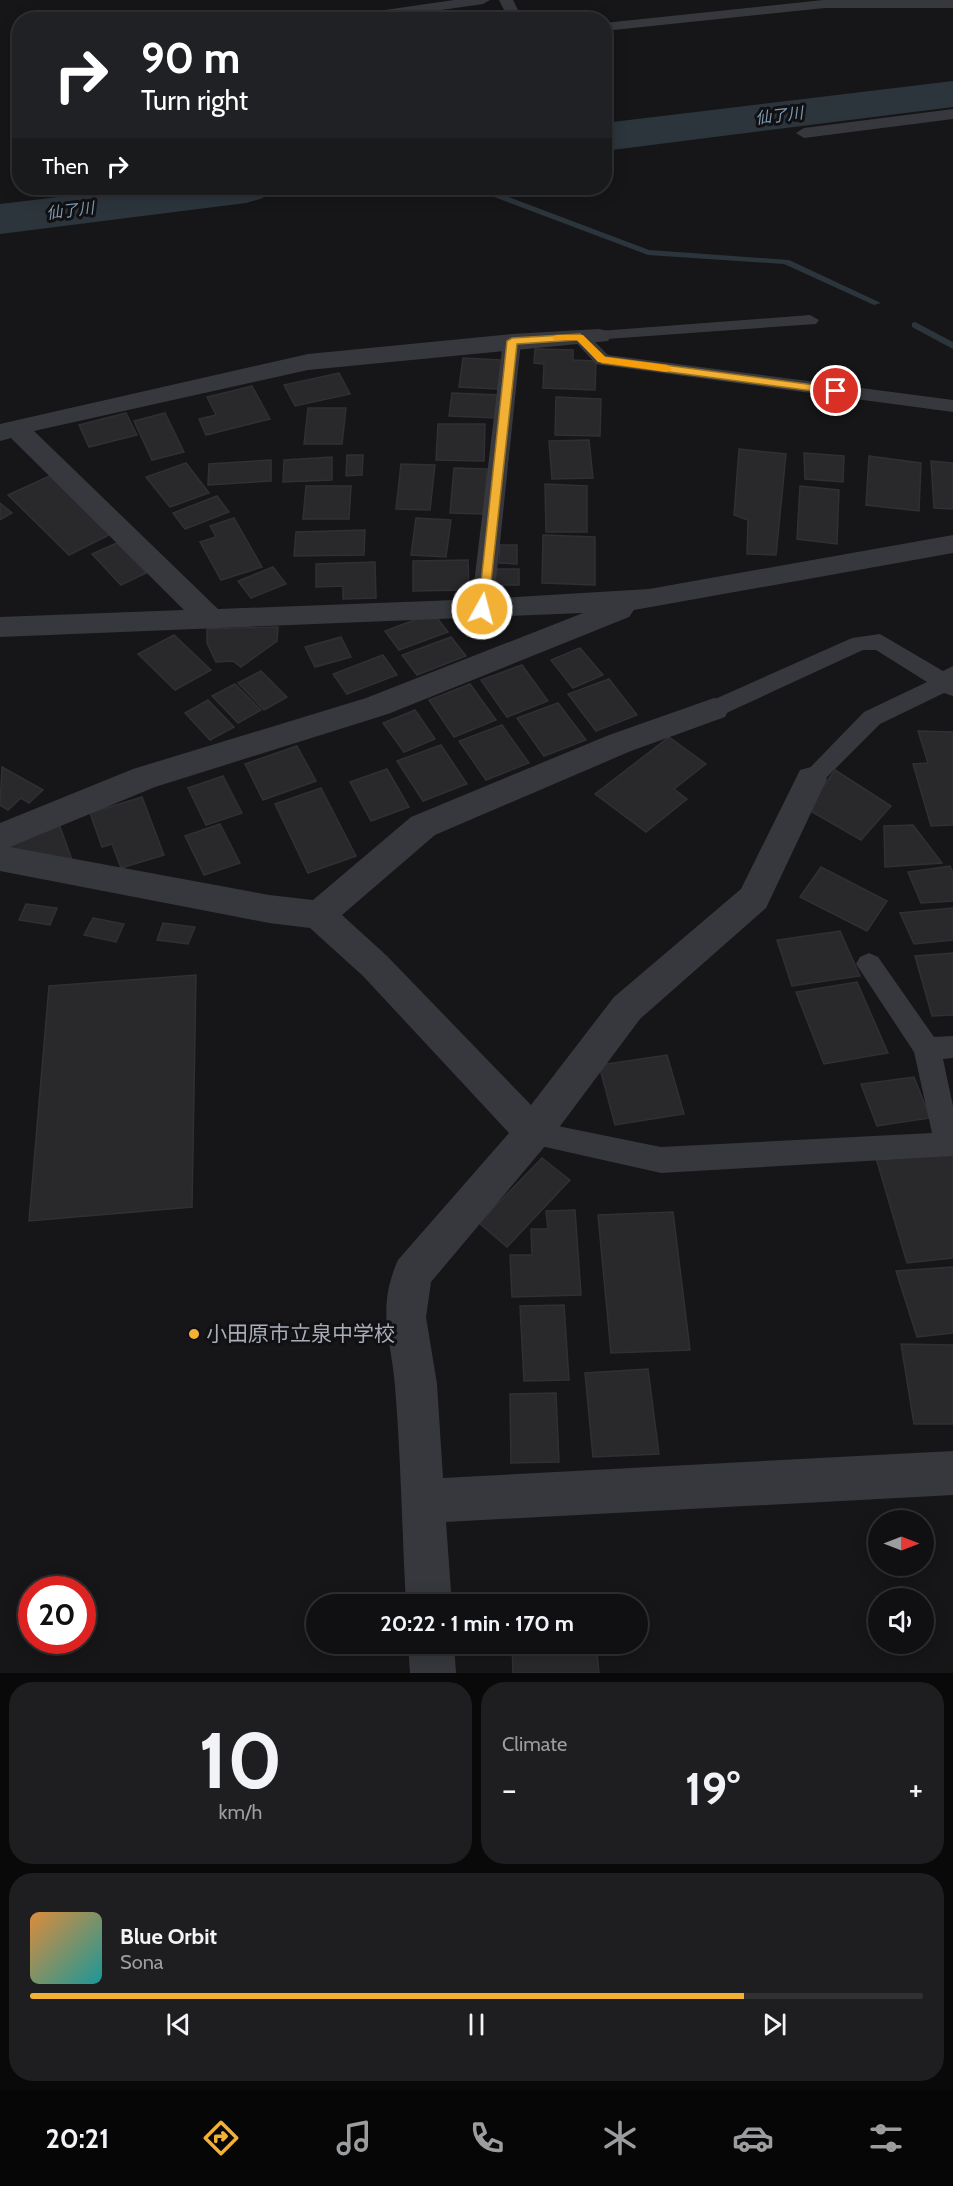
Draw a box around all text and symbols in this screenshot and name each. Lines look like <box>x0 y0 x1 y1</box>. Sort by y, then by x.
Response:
text: 90 m <box>141 32 240 84</box>
icon: right <box>42 36 120 114</box>
text: Turn right <box>141 84 248 117</box>
water label: 仙了川 <box>754 103 806 128</box>
icon: right <box>101 150 134 183</box>
text: Then <box>42 153 89 180</box>
water label: 仙了川 <box>45 198 97 223</box>
pin <box>810 365 861 416</box>
icon: arrive <box>819 374 852 407</box>
position arrow <box>450 577 514 641</box>
place label: 小田原市立泉中学校 <box>206 1321 395 1346</box>
marker: 小田原市立泉中学校 <box>187 1327 201 1341</box>
north arrow <box>868 1510 934 1576</box>
map controls <box>868 1510 934 1654</box>
speed limit sign: 20 <box>18 1576 96 1654</box>
button: sound <box>868 1588 934 1654</box>
text: 20:22 · 1 min · 170 m <box>380 1610 574 1637</box>
text: 10 <box>199 1713 282 1808</box>
text: Climate <box>502 1732 567 1756</box>
text: 19° <box>685 1762 740 1816</box>
text: − <box>502 1769 517 1809</box>
text: + <box>908 1769 923 1809</box>
text: km/h <box>219 1800 262 1824</box>
text: Blue Orbit <box>120 1923 217 1950</box>
text: Sona <box>120 1950 163 1974</box>
icon: previous <box>162 2008 195 2041</box>
icon: pause <box>460 2008 493 2041</box>
icon: next <box>758 2008 791 2041</box>
icon: directions <box>200 2117 242 2159</box>
icon: music <box>333 2117 375 2159</box>
icon: phone <box>466 2117 508 2159</box>
icon: climate <box>599 2117 641 2159</box>
icon: car <box>732 2117 774 2159</box>
icon: filters <box>865 2117 907 2159</box>
text: 20:21 <box>46 2122 109 2155</box>

